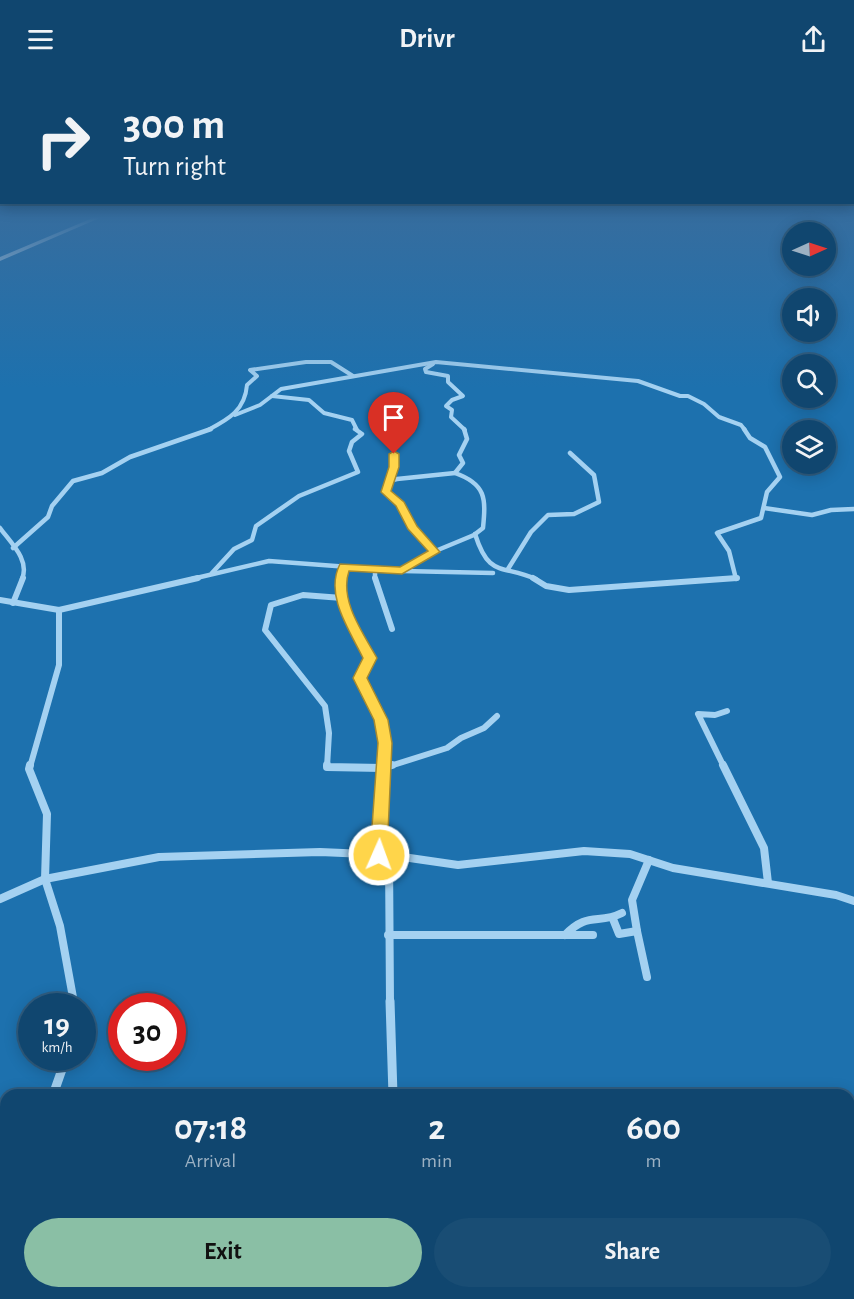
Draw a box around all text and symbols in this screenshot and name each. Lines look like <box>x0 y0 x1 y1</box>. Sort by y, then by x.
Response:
icon: menu <box>24 23 57 56</box>
icon: share <box>797 23 830 56</box>
text: Drivr <box>399 25 455 52</box>
icon: right <box>24 102 102 180</box>
text: 300 m <box>123 104 225 146</box>
text: Turn right <box>123 153 226 180</box>
north arrow <box>782 222 836 276</box>
map controls <box>782 222 836 474</box>
button: sound <box>782 288 836 342</box>
button: search <box>782 354 836 408</box>
pin <box>368 392 419 454</box>
icon: arrive <box>377 401 410 434</box>
button: layers <box>782 420 836 474</box>
position arrow <box>347 823 411 887</box>
speed limit sign: 30 <box>108 993 186 1071</box>
text: 19 <box>44 1010 70 1040</box>
text: km/h <box>42 1040 72 1055</box>
text: 07:18 <box>174 1110 247 1146</box>
text: 2 <box>428 1110 445 1146</box>
text: 600 <box>626 1110 681 1146</box>
text: Arrival <box>185 1151 236 1171</box>
text: min <box>421 1151 452 1171</box>
text: m <box>646 1151 662 1171</box>
button: Exit <box>24 1218 422 1287</box>
button: Share <box>434 1218 831 1287</box>

